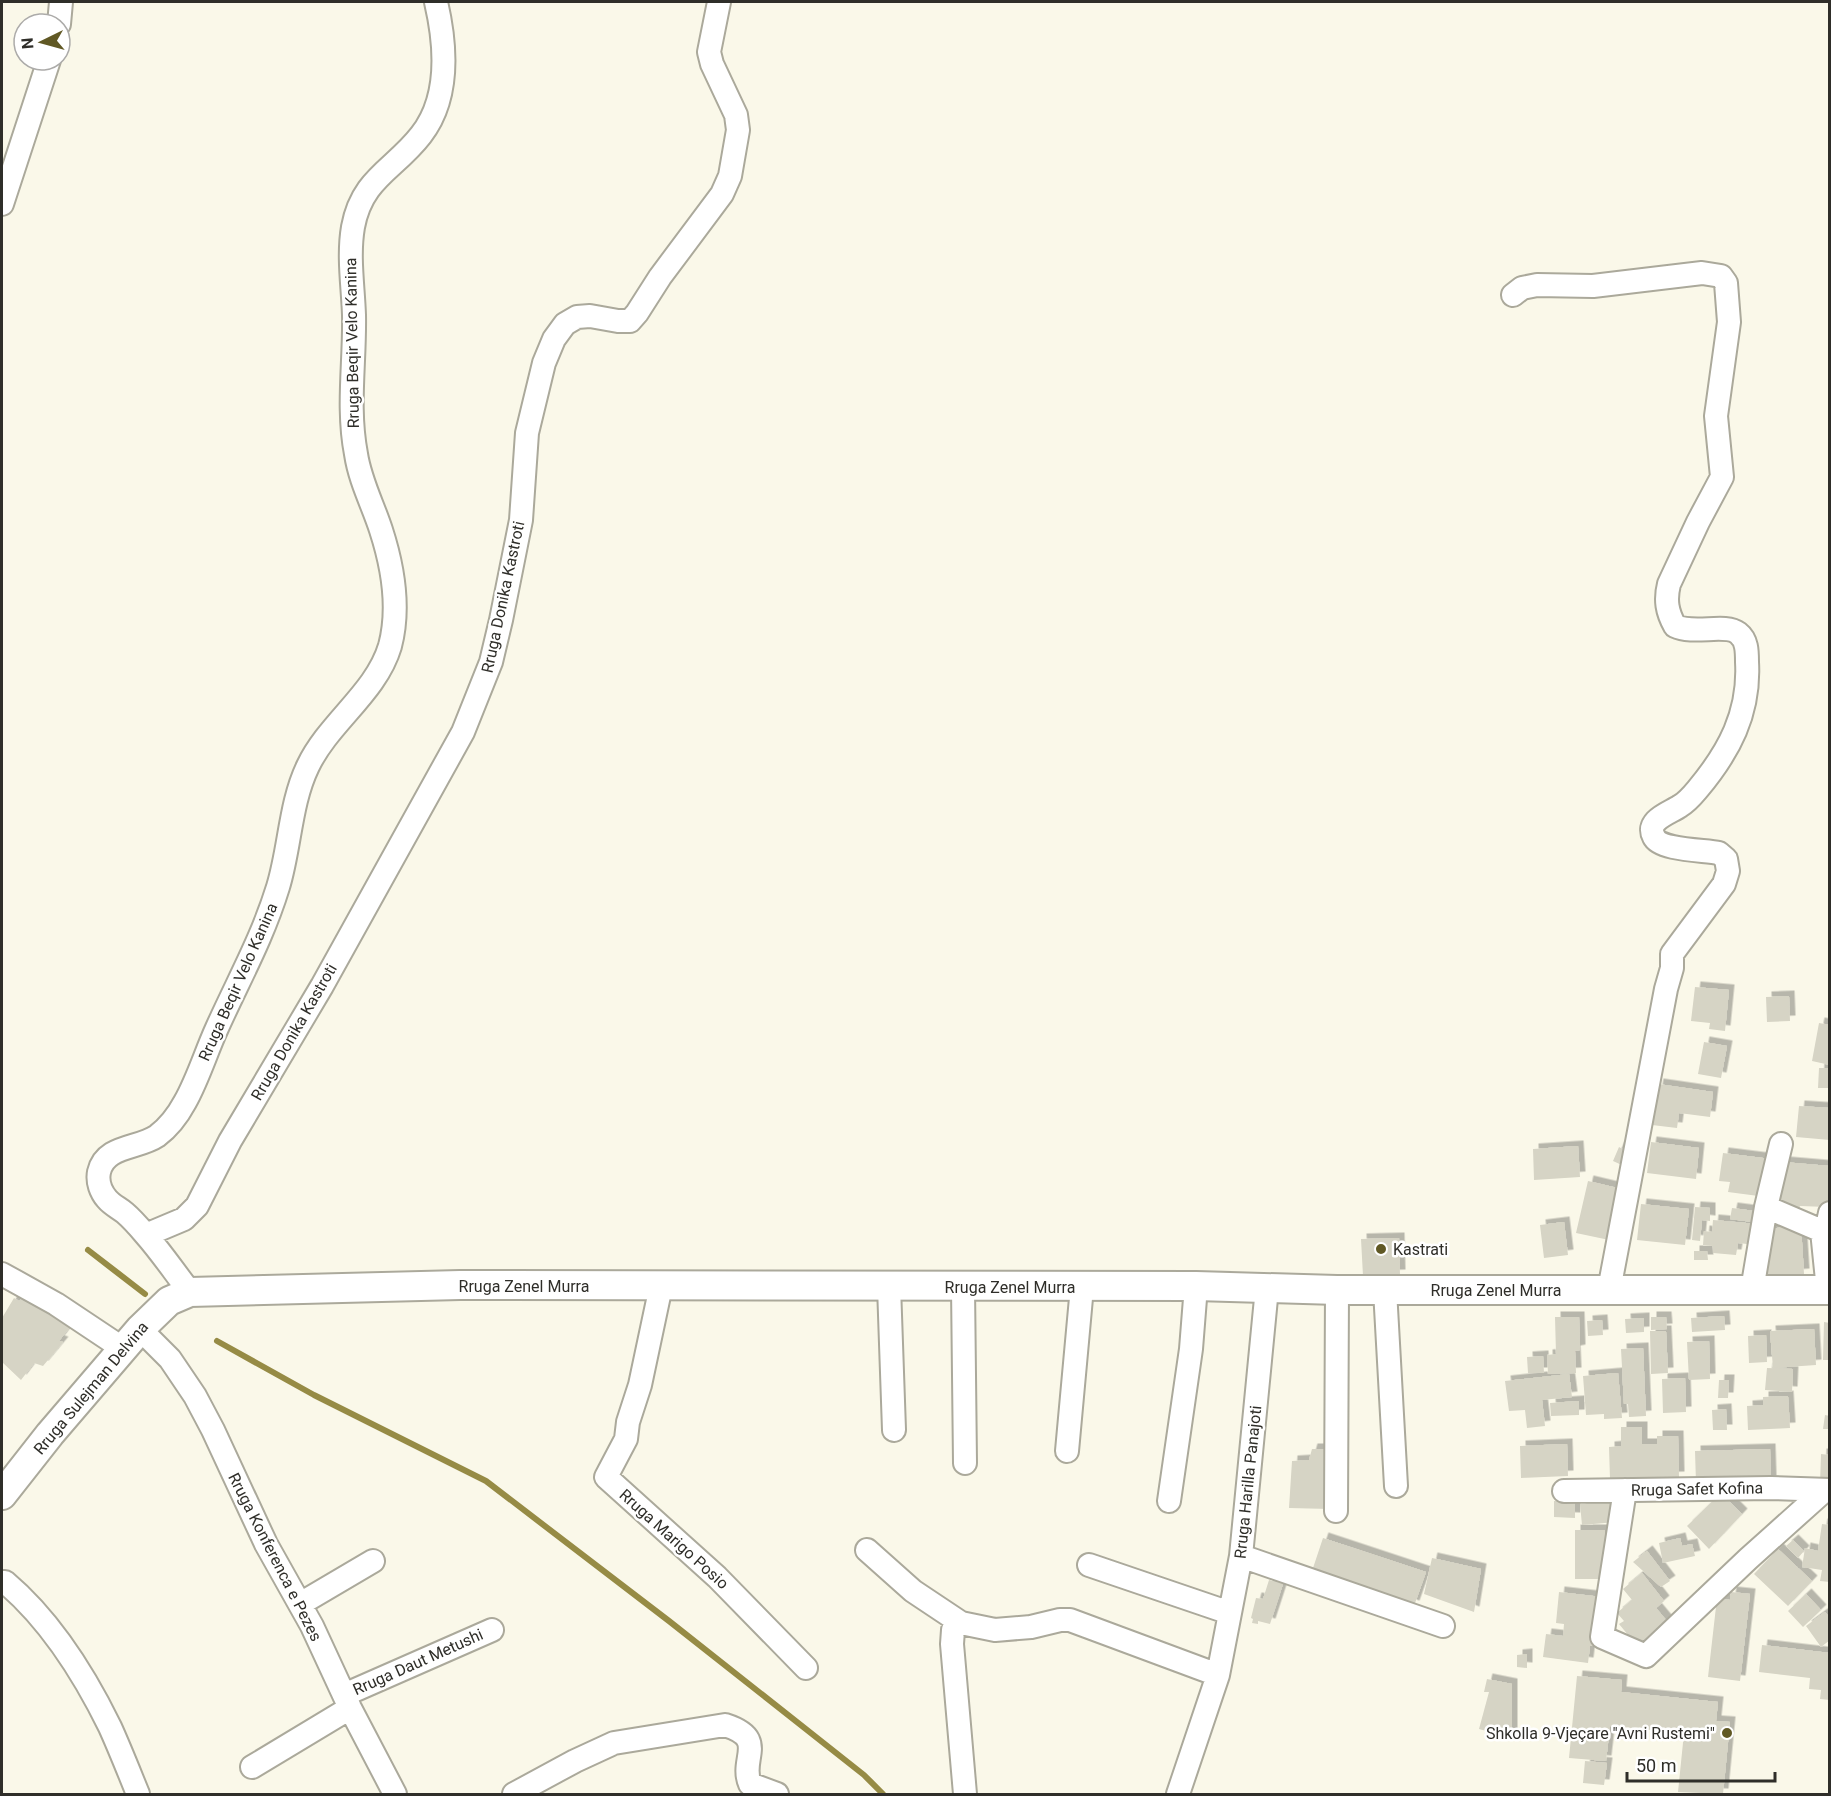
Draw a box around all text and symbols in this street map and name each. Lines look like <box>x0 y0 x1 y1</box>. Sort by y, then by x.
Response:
north arrow <box>12 12 72 72</box>
text: N <box>18 37 38 50</box>
street label: Rruga Beqir Velo Kanina <box>341 257 363 429</box>
street label: Rruga Donika Kastroti <box>478 519 528 675</box>
street label: Rruga Beqir Velo Kanina <box>195 900 281 1064</box>
street label: Rruga Donika Kastroti <box>247 960 341 1104</box>
place label: Kastrati <box>1393 1240 1448 1259</box>
marker: Kastrati <box>1374 1242 1388 1256</box>
street label: Rruga Zenel Murra <box>459 1277 589 1296</box>
street label: Rruga Zenel Murra <box>945 1278 1075 1297</box>
street label: Rruga Zenel Murra <box>1431 1281 1561 1300</box>
street label: Rruga Sulejman Delvina <box>30 1318 152 1458</box>
street label: Rruga Harilla Panajoti <box>1231 1404 1265 1560</box>
street label: Rruga Konferenca e Pezes <box>224 1470 326 1644</box>
street label: Rruga Safet Kofina <box>1631 1478 1763 1500</box>
street label: Rruga Marigo Posio <box>616 1485 732 1593</box>
street label: Rruga Daut Metushi <box>350 1625 486 1699</box>
place label: Shkolla 9-Vjeçare "Avni Rustemi" <box>1486 1724 1715 1743</box>
marker: Shkolla 9-Vjeçare "Avni Rustemi" <box>1720 1726 1734 1740</box>
scale bar <box>1627 1745 1776 1783</box>
text: 50 m <box>1636 1755 1676 1776</box>

